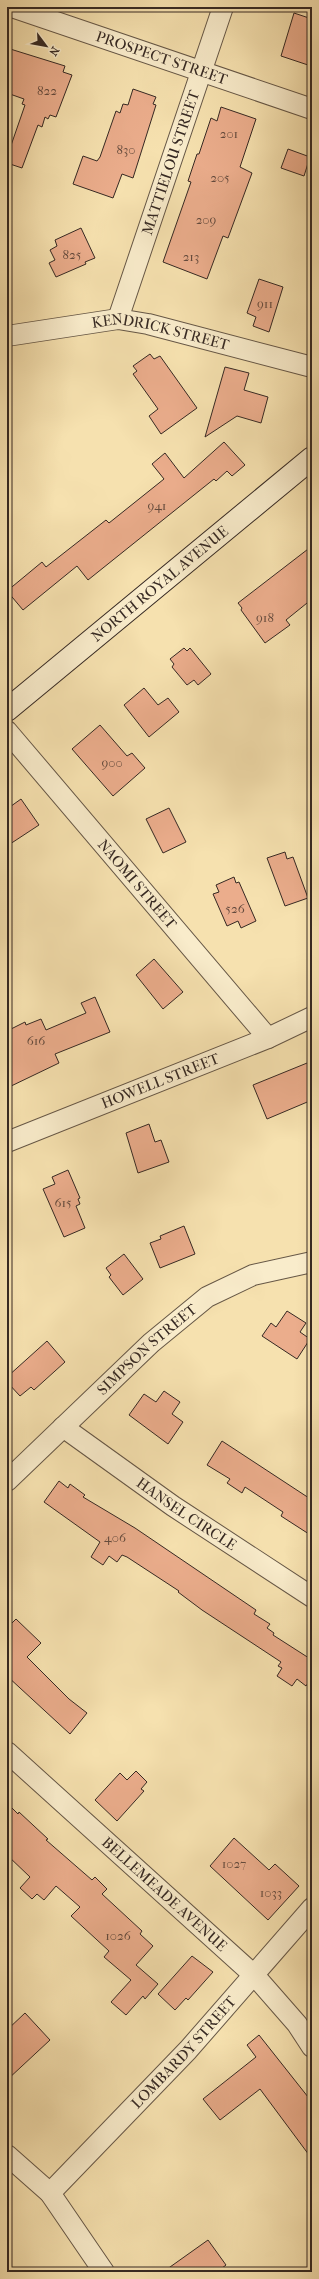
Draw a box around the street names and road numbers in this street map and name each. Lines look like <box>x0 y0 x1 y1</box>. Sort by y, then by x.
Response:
street label: PROSPECT STREET <box>93 27 231 89</box>
street label: MATTIELOU STREET <box>138 87 204 237</box>
street label: KENDRICK STREET <box>90 309 232 354</box>
street label: NORTH ROYAL AVENUE <box>88 522 232 646</box>
street label: NAOMI STREET <box>94 836 181 933</box>
street label: HOWELL STREET <box>99 1049 223 1113</box>
street label: SIMPSON STREET <box>93 1300 201 1399</box>
street label: HANSEL CIRCLE <box>133 1474 240 1554</box>
street label: BELLEMEADE AVENUE <box>98 1833 231 1955</box>
street label: LOMBARDY STREET <box>127 1992 240 2112</box>

